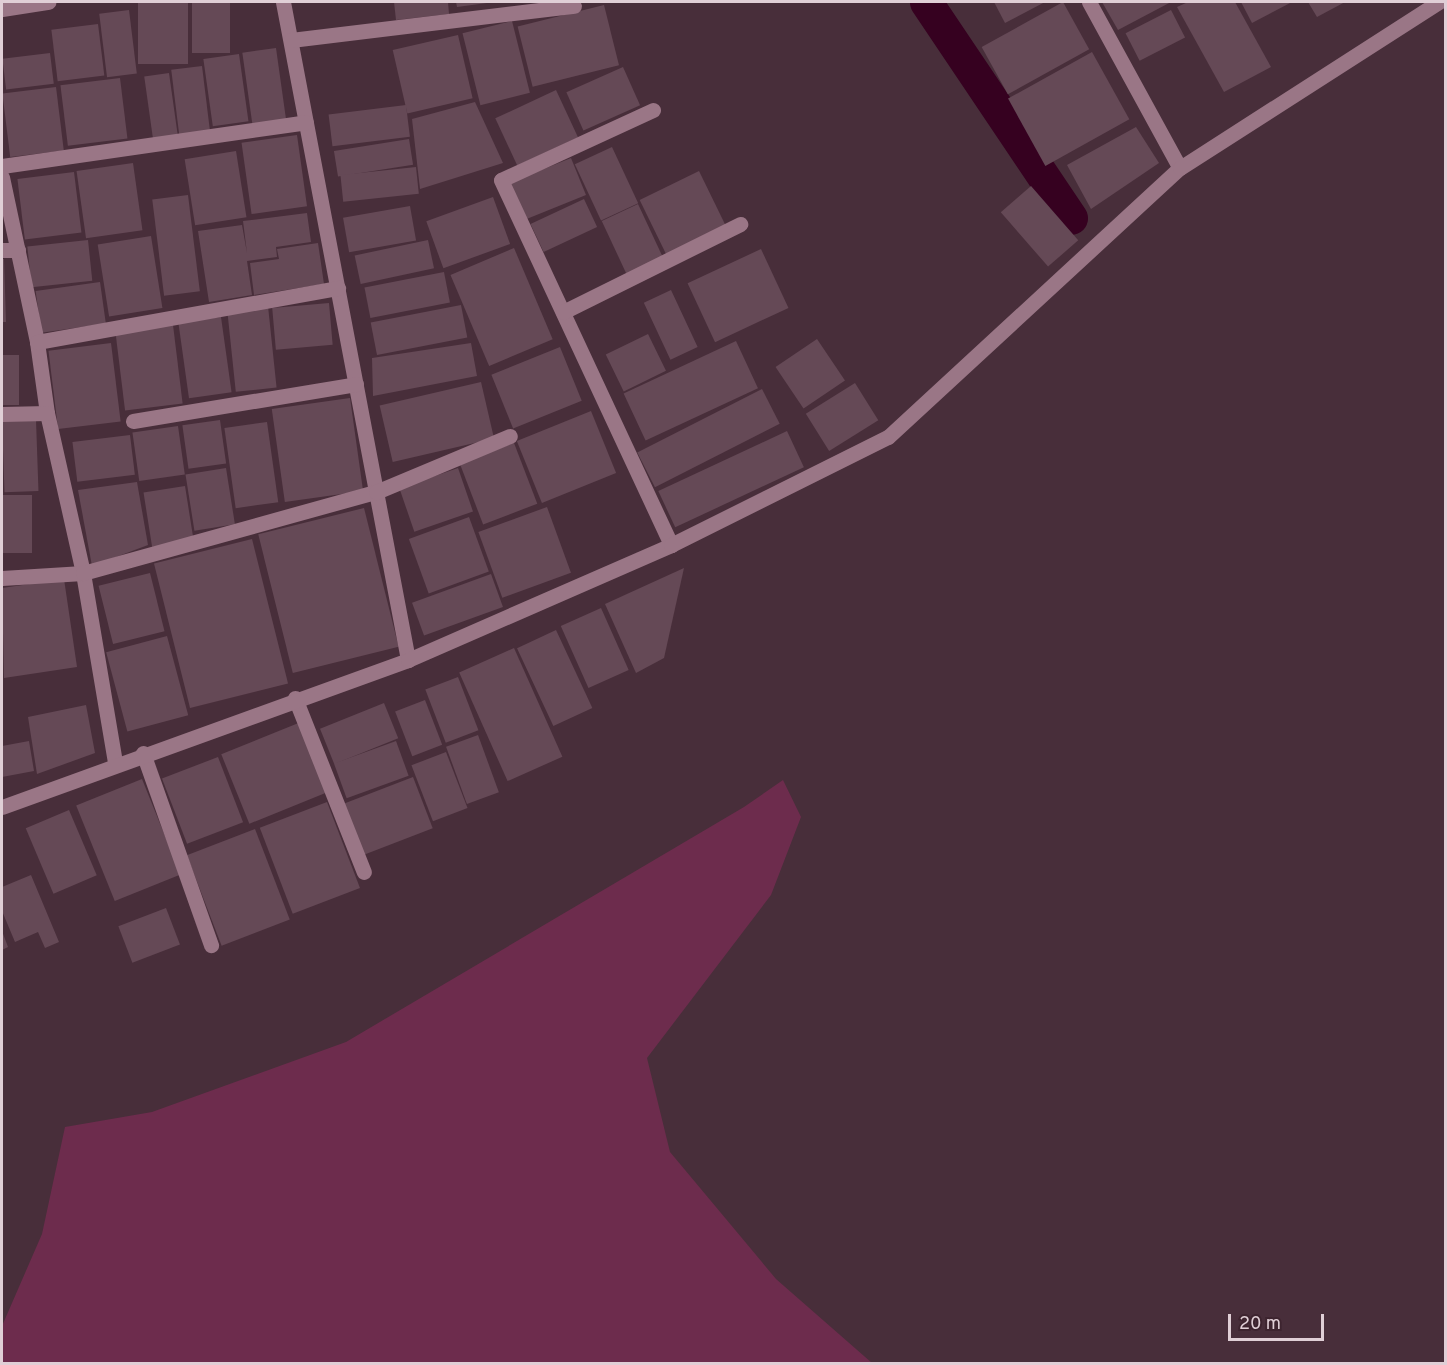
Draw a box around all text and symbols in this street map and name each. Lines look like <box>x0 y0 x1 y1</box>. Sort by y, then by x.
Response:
scale bar <box>1231 1302 1327 1340</box>
text: 20 m <box>1239 1313 1281 1336</box>

